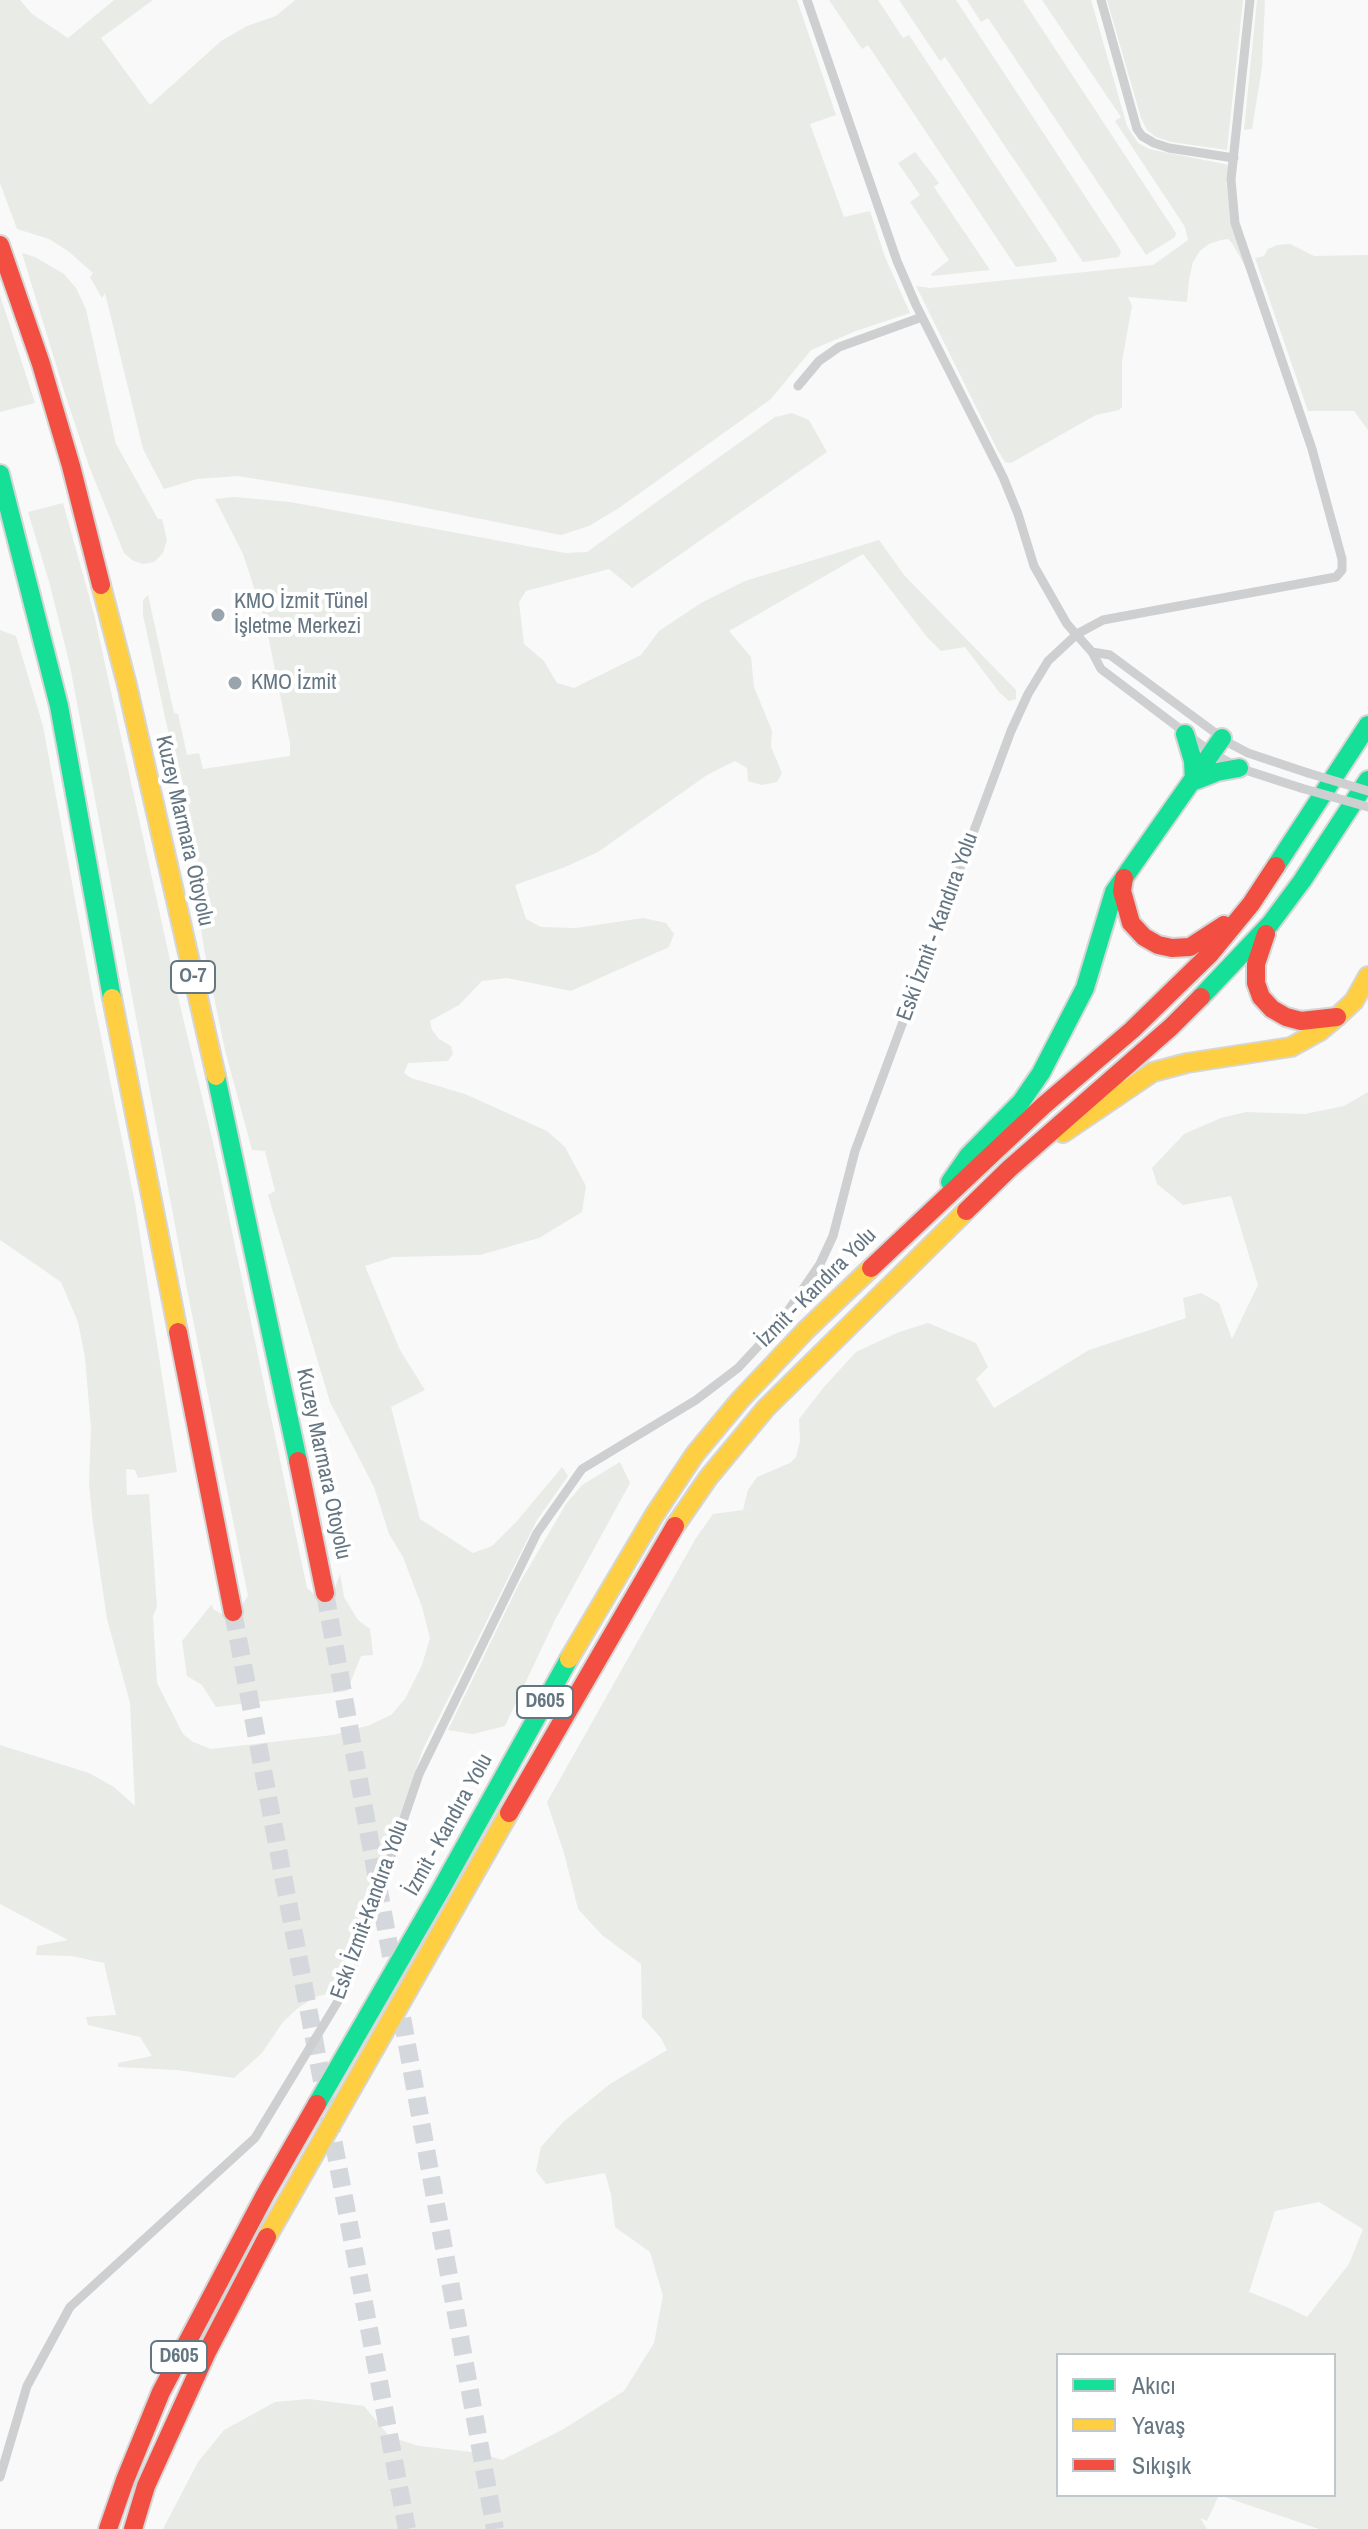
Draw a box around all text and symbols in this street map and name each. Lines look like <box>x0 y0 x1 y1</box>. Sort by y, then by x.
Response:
place label: KMO İzmit Tünel İşletme Merkezi <box>234 589 368 640</box>
marker: KMO İzmit Tünel İşletme Merkezi <box>209 606 227 624</box>
place label: KMO İzmit <box>251 670 336 696</box>
marker: KMO İzmit <box>226 674 244 692</box>
street label: Kuzey Marmara Otoyolu <box>149 733 219 929</box>
street label: Eski İzmit - Kandıra Yolu <box>892 829 984 1025</box>
road number: O-7 <box>171 961 215 993</box>
street label: İzmit - Kandıra Yolu <box>752 1223 882 1353</box>
street label: Kuzey Marmara Otoyolu <box>290 1366 356 1562</box>
road number: D605 <box>517 1686 573 1718</box>
street label: İzmit - Kandıra Yolu <box>399 1750 499 1900</box>
street label: Eskı İzmit-Kandıra Yolu <box>325 1817 415 2003</box>
road number: D605 <box>151 2341 207 2373</box>
legend <box>1056 2353 1336 2497</box>
text: Akıcı <box>1132 2369 1176 2401</box>
text: Yavaş <box>1132 2409 1185 2441</box>
text: Sıkışık <box>1132 2449 1191 2481</box>

